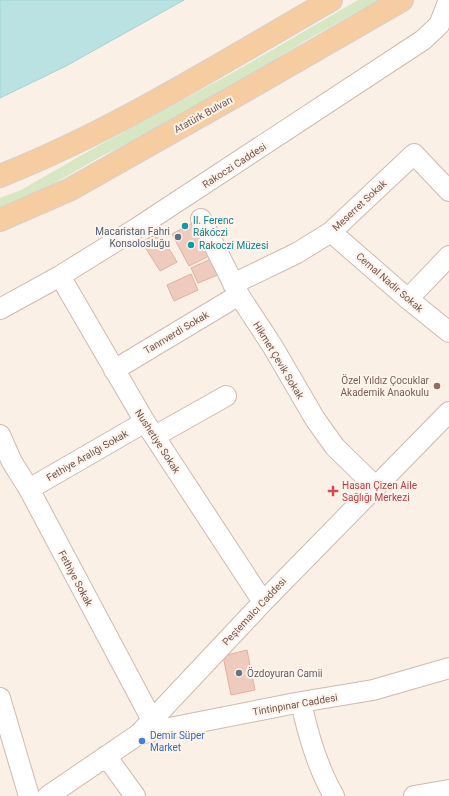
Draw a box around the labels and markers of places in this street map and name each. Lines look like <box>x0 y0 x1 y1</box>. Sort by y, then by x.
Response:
place label: II. Ferenc Rákóczi <box>193 215 234 238</box>
marker: II. Ferenc Rákóczi <box>180 221 190 231</box>
place label: Macaristan Fahri Konsolosluğu <box>95 226 170 249</box>
marker: Macaristan Fahri Konsolosluğu <box>173 232 183 242</box>
marker: Rakoczi Müzesi <box>186 240 196 250</box>
place label: Rakoczi Müzesi <box>199 240 269 251</box>
place label: Özel Yıldız Çocuklar Akademik Anaokulu <box>341 374 430 398</box>
marker: Özel Yıldız Çocuklar Akademik Anaokulu <box>432 381 442 391</box>
place label: Hasan Çizen Aile Sağlığı Merkezi <box>342 480 417 503</box>
marker: Hasan Çizen Aile Sağlığı Merkezi <box>327 485 339 497</box>
place label: Özdoyuran Camii <box>247 667 323 679</box>
marker: Özdoyuran Camii <box>234 668 244 678</box>
place label: Demir Süper Market <box>150 730 205 753</box>
marker: Demir Süper Market <box>137 736 147 746</box>

